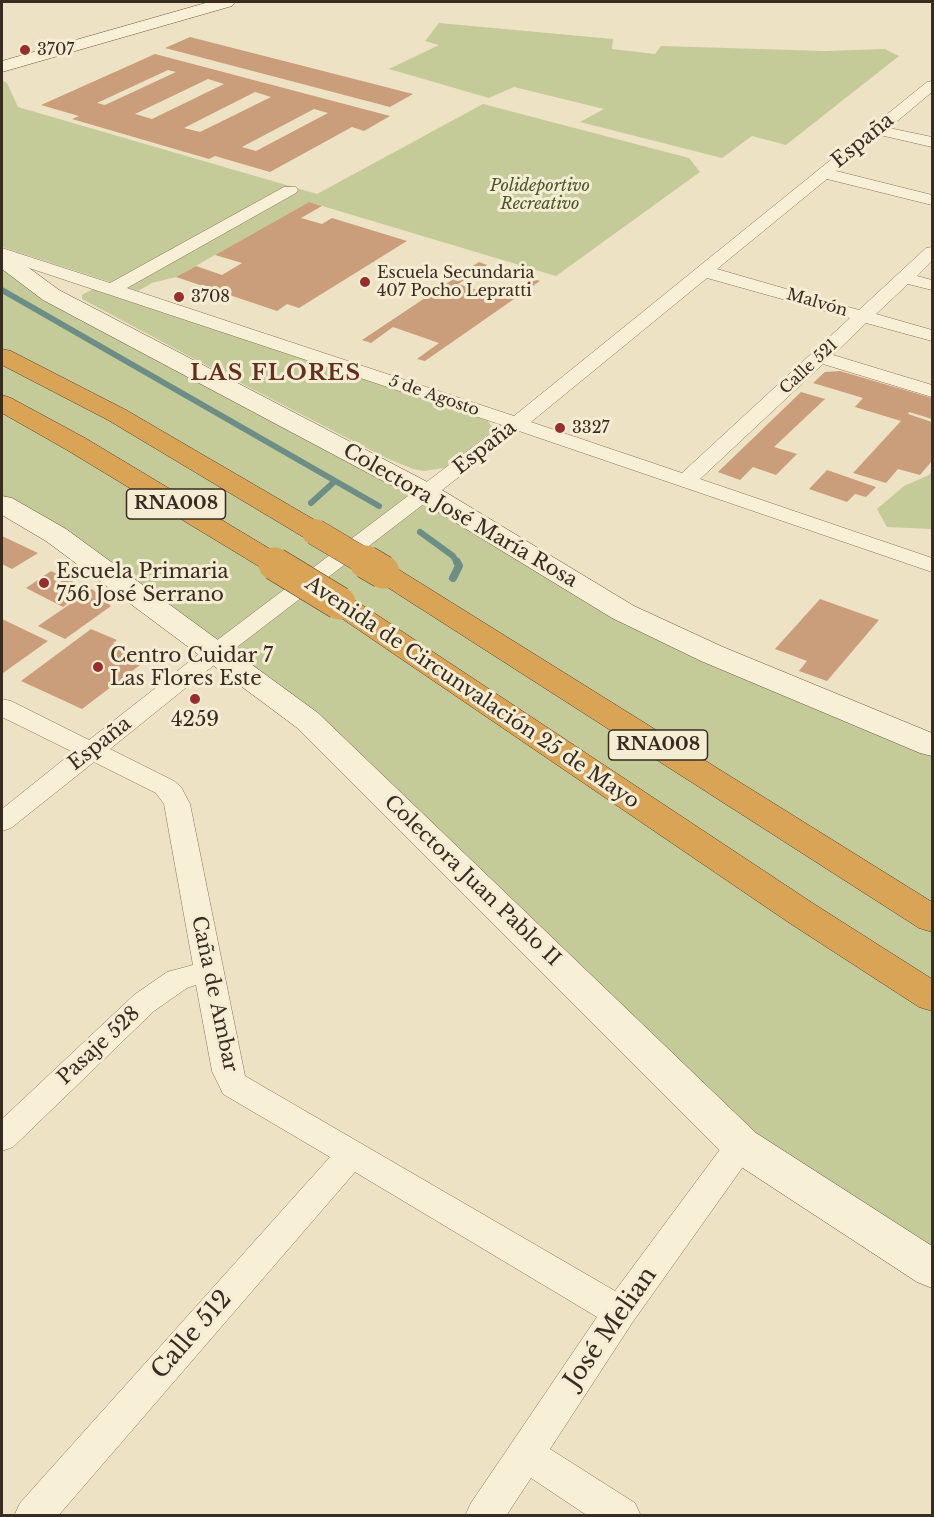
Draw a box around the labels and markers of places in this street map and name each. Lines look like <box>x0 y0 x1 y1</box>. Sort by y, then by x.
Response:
place label: 3707 <box>37 40 74 60</box>
marker: 3707 <box>18 43 32 57</box>
place label: Escuela Secundaria 407 Pocho Lepratti <box>377 263 534 301</box>
marker: Escuela Secundaria 407 Pocho Lepratti <box>358 275 372 289</box>
place label: 3708 <box>191 287 230 307</box>
marker: 3708 <box>172 290 186 304</box>
place label: 3327 <box>572 418 610 438</box>
marker: 3327 <box>553 421 567 435</box>
place label: Escuela Primaria 756 José Serrano <box>56 560 229 607</box>
marker: Escuela Primaria 756 José Serrano <box>37 576 51 590</box>
place label: Centro Cuidar 7 Las Flores Este <box>110 644 273 691</box>
marker: Centro Cuidar 7 Las Flores Este <box>91 660 105 674</box>
marker: 4259 <box>188 692 202 706</box>
place label: 4259 <box>171 708 219 732</box>

